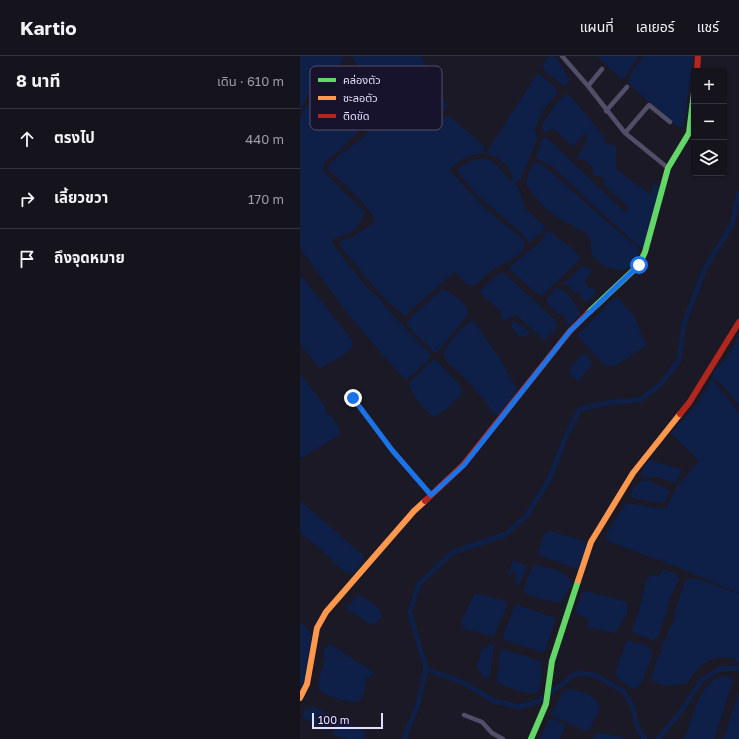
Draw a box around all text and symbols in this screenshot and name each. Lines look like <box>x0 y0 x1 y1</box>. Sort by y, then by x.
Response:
text: Kartio <box>20 16 77 39</box>
text: แผนที่ <box>580 18 614 35</box>
text: เลเยอร์ <box>636 18 675 35</box>
text: แชร์ <box>697 18 719 35</box>
legend <box>310 66 442 130</box>
map controls <box>691 68 727 176</box>
button: + <box>691 68 727 104</box>
text: 8 นาที <box>16 70 60 91</box>
text: เดิน · 610 m <box>217 73 284 89</box>
text: คล่องตัว <box>343 73 381 86</box>
text: ชะลอตัว <box>343 91 378 104</box>
button: − <box>691 104 727 140</box>
text: ติดขัด <box>343 109 370 122</box>
icon: ahead <box>16 128 38 150</box>
text: ตรงไป <box>54 128 95 146</box>
text: 440 m <box>245 131 284 147</box>
button: layers <box>691 140 727 176</box>
icon: right <box>16 188 38 210</box>
text: เลี้ยวขวา <box>54 188 108 206</box>
text: 170 m <box>248 191 284 207</box>
icon: arrive <box>16 248 38 270</box>
text: ถึงจุดหมาย <box>54 248 125 266</box>
route start <box>630 256 648 274</box>
route end <box>344 389 362 407</box>
scale bar <box>312 711 383 730</box>
text: 100 m <box>318 713 349 726</box>

